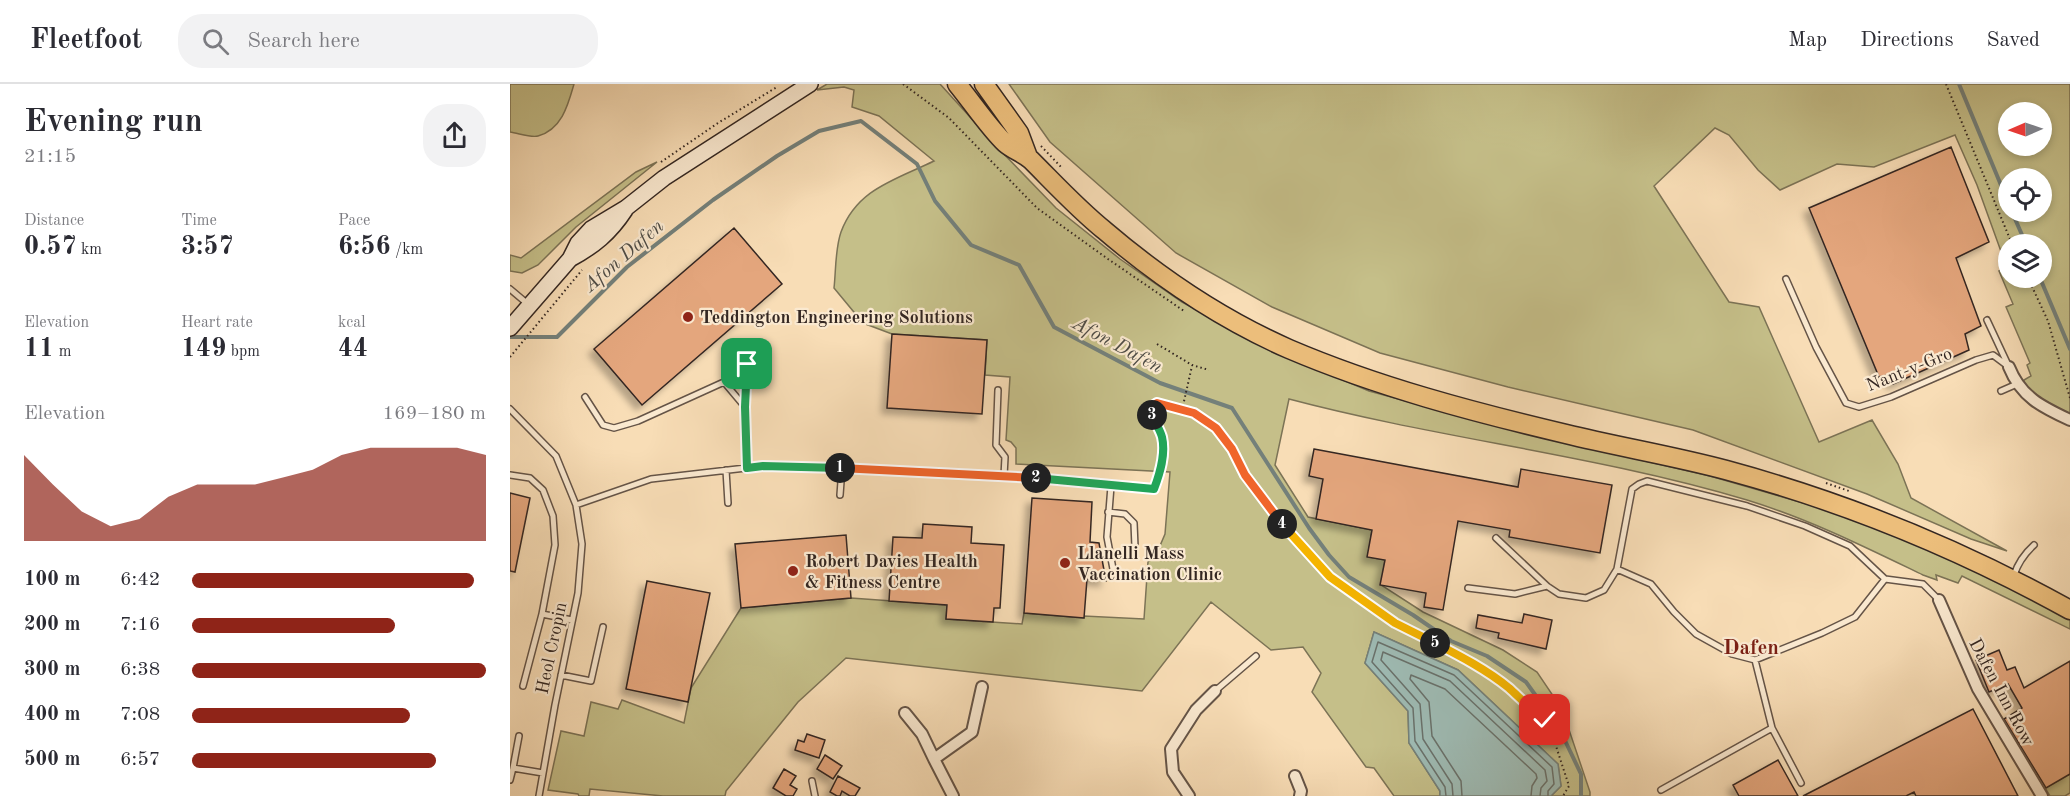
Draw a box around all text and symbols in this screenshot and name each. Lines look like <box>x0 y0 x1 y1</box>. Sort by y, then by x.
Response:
search box <box>178 14 598 68</box>
icon: search <box>199 25 232 58</box>
text: Fleetfoot <box>30 27 142 55</box>
text: Search here <box>247 30 360 52</box>
text: Map <box>1788 30 1827 51</box>
text: Directions <box>1860 30 1954 51</box>
text: Saved <box>1987 30 2040 51</box>
north arrow <box>1998 102 2052 156</box>
map controls <box>1998 102 2052 288</box>
button: share <box>423 104 486 167</box>
text: Evening run <box>24 106 203 139</box>
text: 21:15 <box>24 147 76 167</box>
button: locate <box>1998 168 2052 222</box>
text: Distance <box>24 213 84 229</box>
text: Time <box>181 213 217 229</box>
text: Pace <box>338 213 370 229</box>
water label: Afon Dafen <box>580 216 668 297</box>
text: 0.57 <box>24 234 77 260</box>
text: 3:57 <box>181 234 234 260</box>
text: 6:56 <box>338 234 391 260</box>
button: layers <box>1998 234 2052 288</box>
text: km <box>77 242 102 258</box>
text: /km <box>391 242 423 258</box>
place label: Teddington Engineering Solutions <box>700 309 973 327</box>
marker: Teddington Engineering Solutions <box>681 310 695 324</box>
water label: Afon Dafen <box>1068 313 1165 378</box>
text: Elevation <box>24 315 89 331</box>
text: Heart rate <box>181 315 253 331</box>
text: kcal <box>338 315 366 331</box>
text: 11 <box>24 336 54 362</box>
text: 149 <box>181 336 226 362</box>
text: 44 <box>338 336 368 362</box>
pin <box>721 338 772 389</box>
text: m <box>54 344 71 360</box>
text: bpm <box>226 344 260 360</box>
street label: Nant-y-Gro <box>1864 345 1955 395</box>
icon: arrive <box>730 347 763 380</box>
pin: 3 <box>1137 400 1167 430</box>
text: Elevation <box>24 404 105 424</box>
text: 169–180 m <box>383 404 486 424</box>
text: 3 <box>1147 407 1157 423</box>
pin: 1 <box>825 453 855 483</box>
text: 1 <box>835 460 845 476</box>
pin: 2 <box>1021 463 1051 493</box>
text: 2 <box>1031 470 1041 486</box>
pin: 4 <box>1267 509 1297 539</box>
text: 4 <box>1277 516 1287 532</box>
place label: Llanelli Mass Vaccination Clinic <box>1077 545 1222 584</box>
place label: Robert Davies Health & Fitness Centre <box>805 553 978 592</box>
marker: Llanelli Mass Vaccination Clinic <box>1058 556 1072 570</box>
marker: Robert Davies Health & Fitness Centre <box>786 564 800 578</box>
text: 100 m <box>24 570 80 590</box>
text: 6:42 <box>120 570 160 590</box>
street label: Heol Cropin <box>533 600 571 696</box>
text: 200 m <box>24 615 80 635</box>
text: 7:16 <box>120 615 160 635</box>
pin: 5 <box>1420 628 1450 658</box>
text: 5 <box>1430 635 1440 651</box>
street label: Dafen Inn Row <box>1965 636 2037 749</box>
district label: Dafen <box>1723 638 1779 659</box>
text: 300 m <box>24 660 80 680</box>
text: 6:38 <box>120 660 160 680</box>
pin <box>1519 694 1570 745</box>
icon: check <box>1528 703 1561 736</box>
text: 400 m <box>24 705 80 725</box>
text: 7:08 <box>120 705 160 725</box>
text: 500 m <box>24 750 80 770</box>
text: 6:57 <box>120 750 160 770</box>

